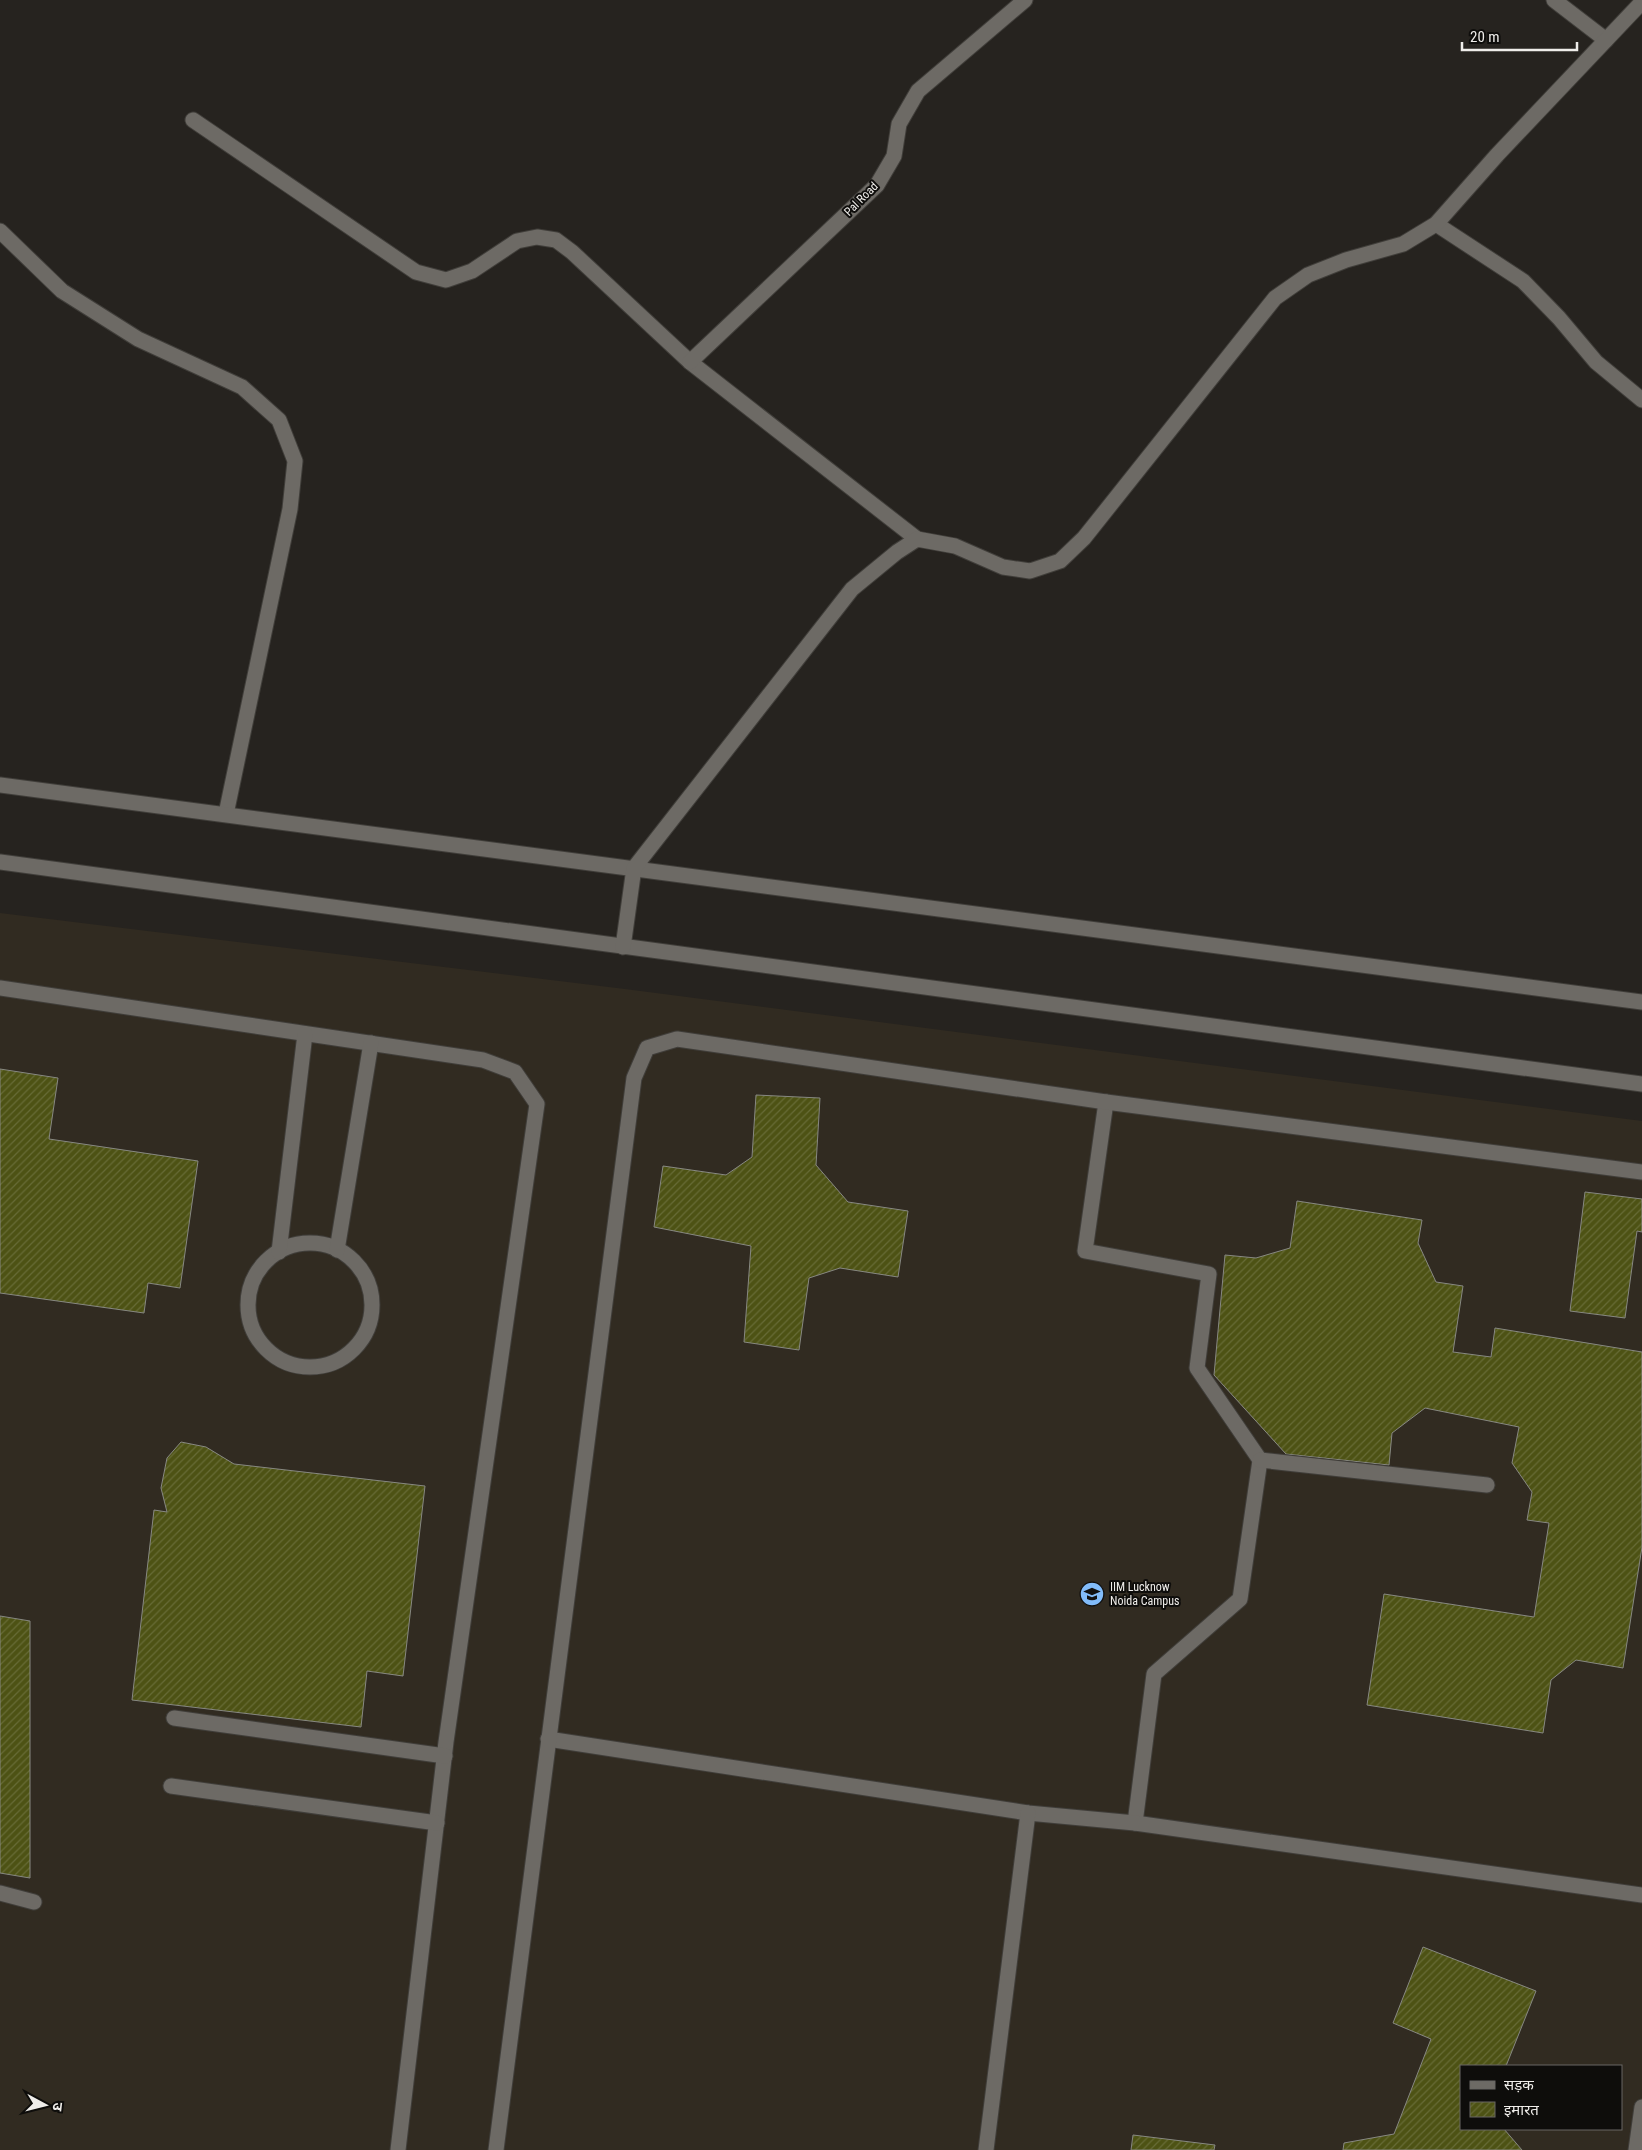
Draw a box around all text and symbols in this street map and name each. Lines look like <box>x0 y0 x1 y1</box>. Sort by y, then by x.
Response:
scale bar <box>1462 20 1577 52</box>
text: 20 m <box>1470 28 1500 46</box>
street label: Pal Road <box>841 179 881 219</box>
place label: IIM Lucknow Noida Campus <box>1110 1580 1179 1608</box>
school or university icon: IIM Lucknow Noida Campus <box>1079 1581 1105 1607</box>
legend <box>1460 2065 1622 2130</box>
text: सड़क <box>1504 2076 1534 2094</box>
north arrow <box>20 2080 70 2130</box>
text: इमारत <box>1504 2101 1539 2119</box>
text: उ <box>49 2102 66 2112</box>

